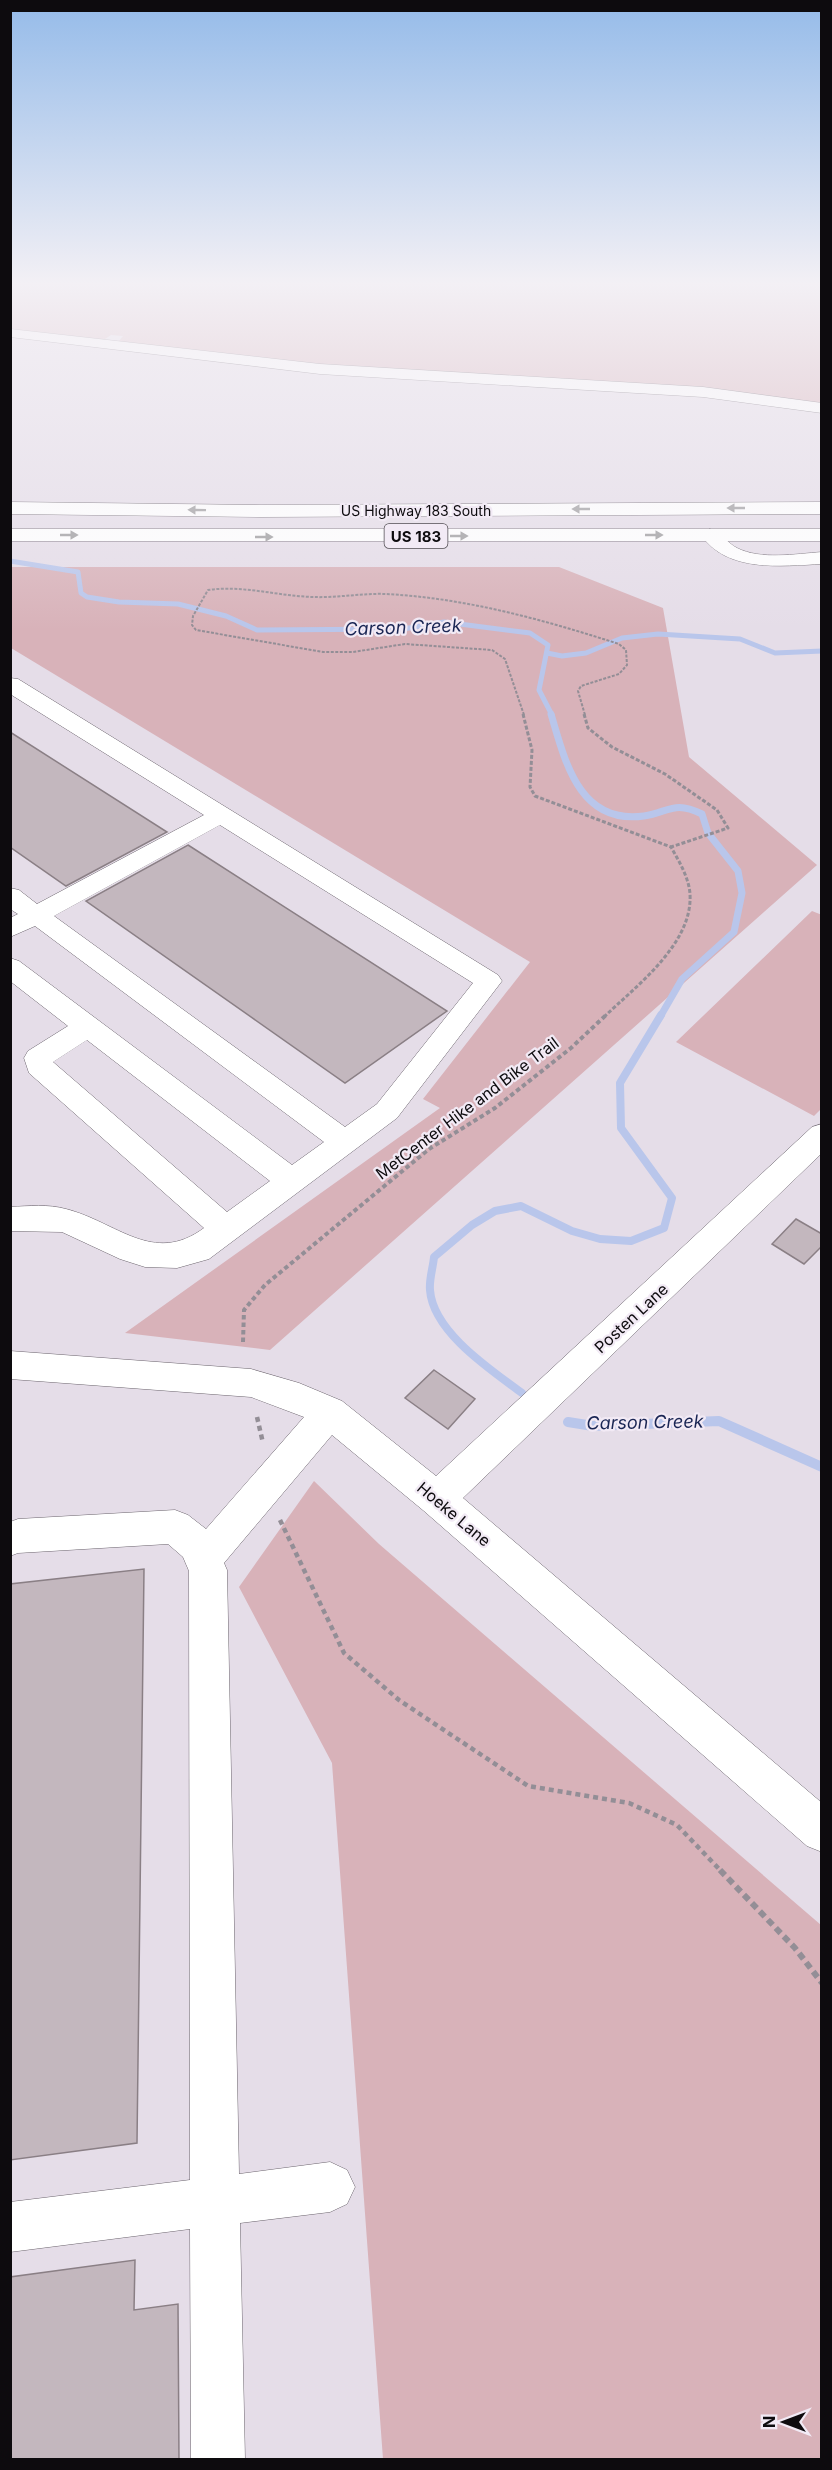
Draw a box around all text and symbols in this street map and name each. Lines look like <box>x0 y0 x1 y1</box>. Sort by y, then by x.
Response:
street label: US Highway 183 South <box>341 502 491 519</box>
one-way arrow <box>726 503 745 513</box>
one-way arrow <box>571 504 590 514</box>
one-way arrow <box>187 505 206 515</box>
road number: US 183 <box>384 524 448 548</box>
one-way arrow <box>59 530 78 540</box>
one-way arrow <box>644 530 663 540</box>
one-way arrow <box>449 531 468 541</box>
one-way arrow <box>254 532 273 542</box>
water label: Carson Creek <box>344 614 463 640</box>
street label: MetCenter Hike and Bike Trail <box>372 1033 562 1183</box>
street label: Posten Lane <box>590 1279 672 1357</box>
water label: Carson Creek <box>586 1410 705 1434</box>
street label: Hoeke Lane <box>413 1477 495 1551</box>
north arrow <box>754 2392 814 2452</box>
text: N <box>759 2416 779 2428</box>

